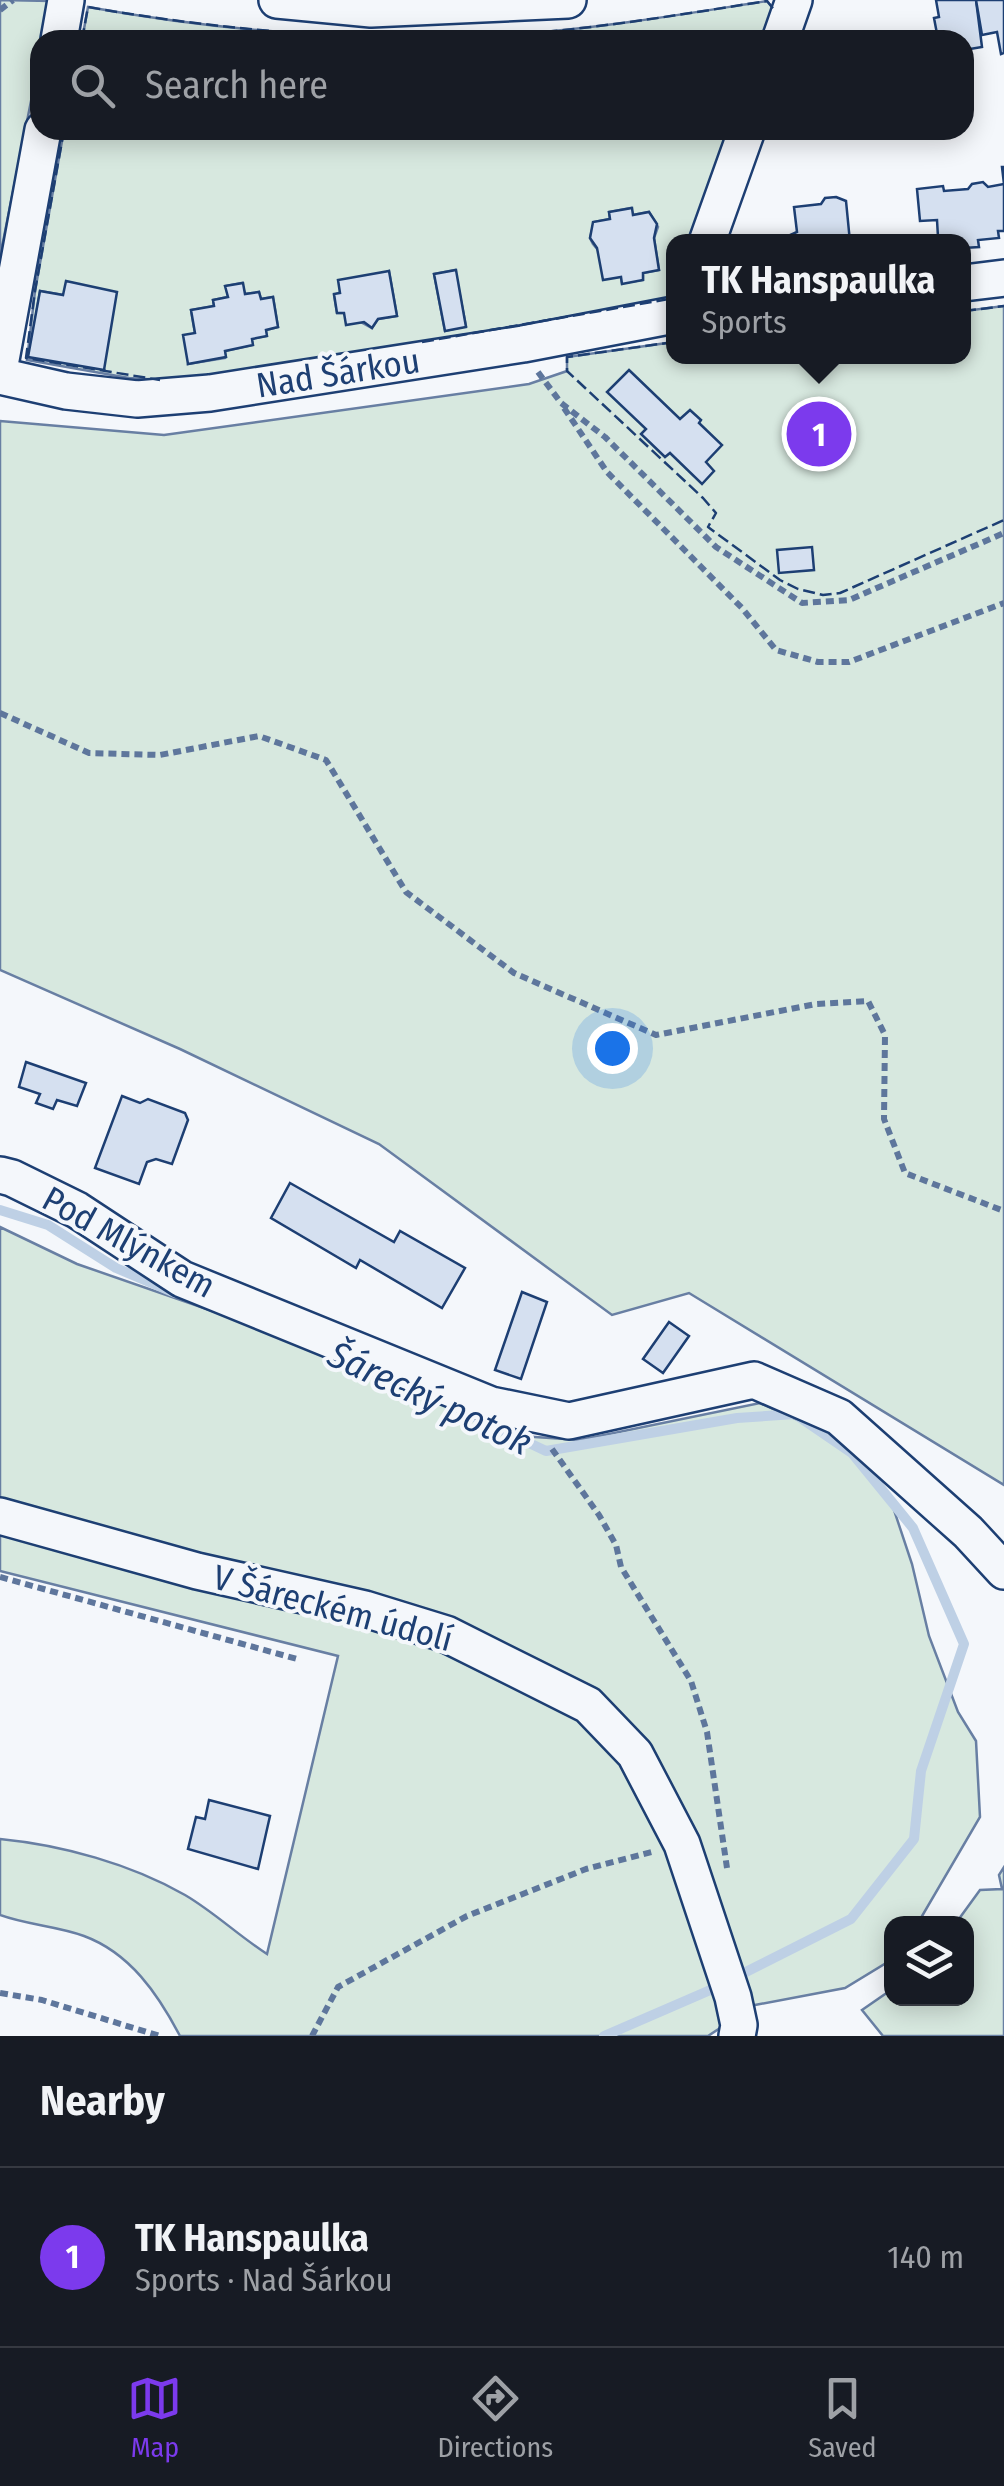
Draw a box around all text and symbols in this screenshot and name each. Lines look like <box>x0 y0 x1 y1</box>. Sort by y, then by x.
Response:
search box <box>30 30 974 140</box>
icon: search <box>65 58 120 113</box>
text: Search here <box>145 62 328 108</box>
popup <box>666 234 971 364</box>
text: TK Hanspaulka <box>702 257 935 303</box>
text: Sports <box>702 303 787 341</box>
street label: Nad Šárkou <box>253 339 423 407</box>
pin: 1 <box>786 396 852 472</box>
your location <box>587 1023 638 1074</box>
street label: Pod Mlýnkem <box>35 1177 223 1307</box>
water label: Šárecký potok <box>320 1330 539 1465</box>
street label: V Šáreckém údolí <box>209 1556 457 1660</box>
map controls <box>884 1916 974 2006</box>
button: layers <box>884 1916 974 2006</box>
text: Nearby <box>40 2076 165 2126</box>
text: TK Hanspaulka <box>135 2215 369 2261</box>
text: 1 <box>66 2238 79 2276</box>
text: 140 m <box>887 2238 964 2276</box>
text: Sports · Nad Šárkou <box>135 2261 393 2299</box>
tab: Map <box>127 2371 182 2464</box>
tab: Directions <box>437 2371 553 2464</box>
tab: Saved <box>808 2371 877 2464</box>

